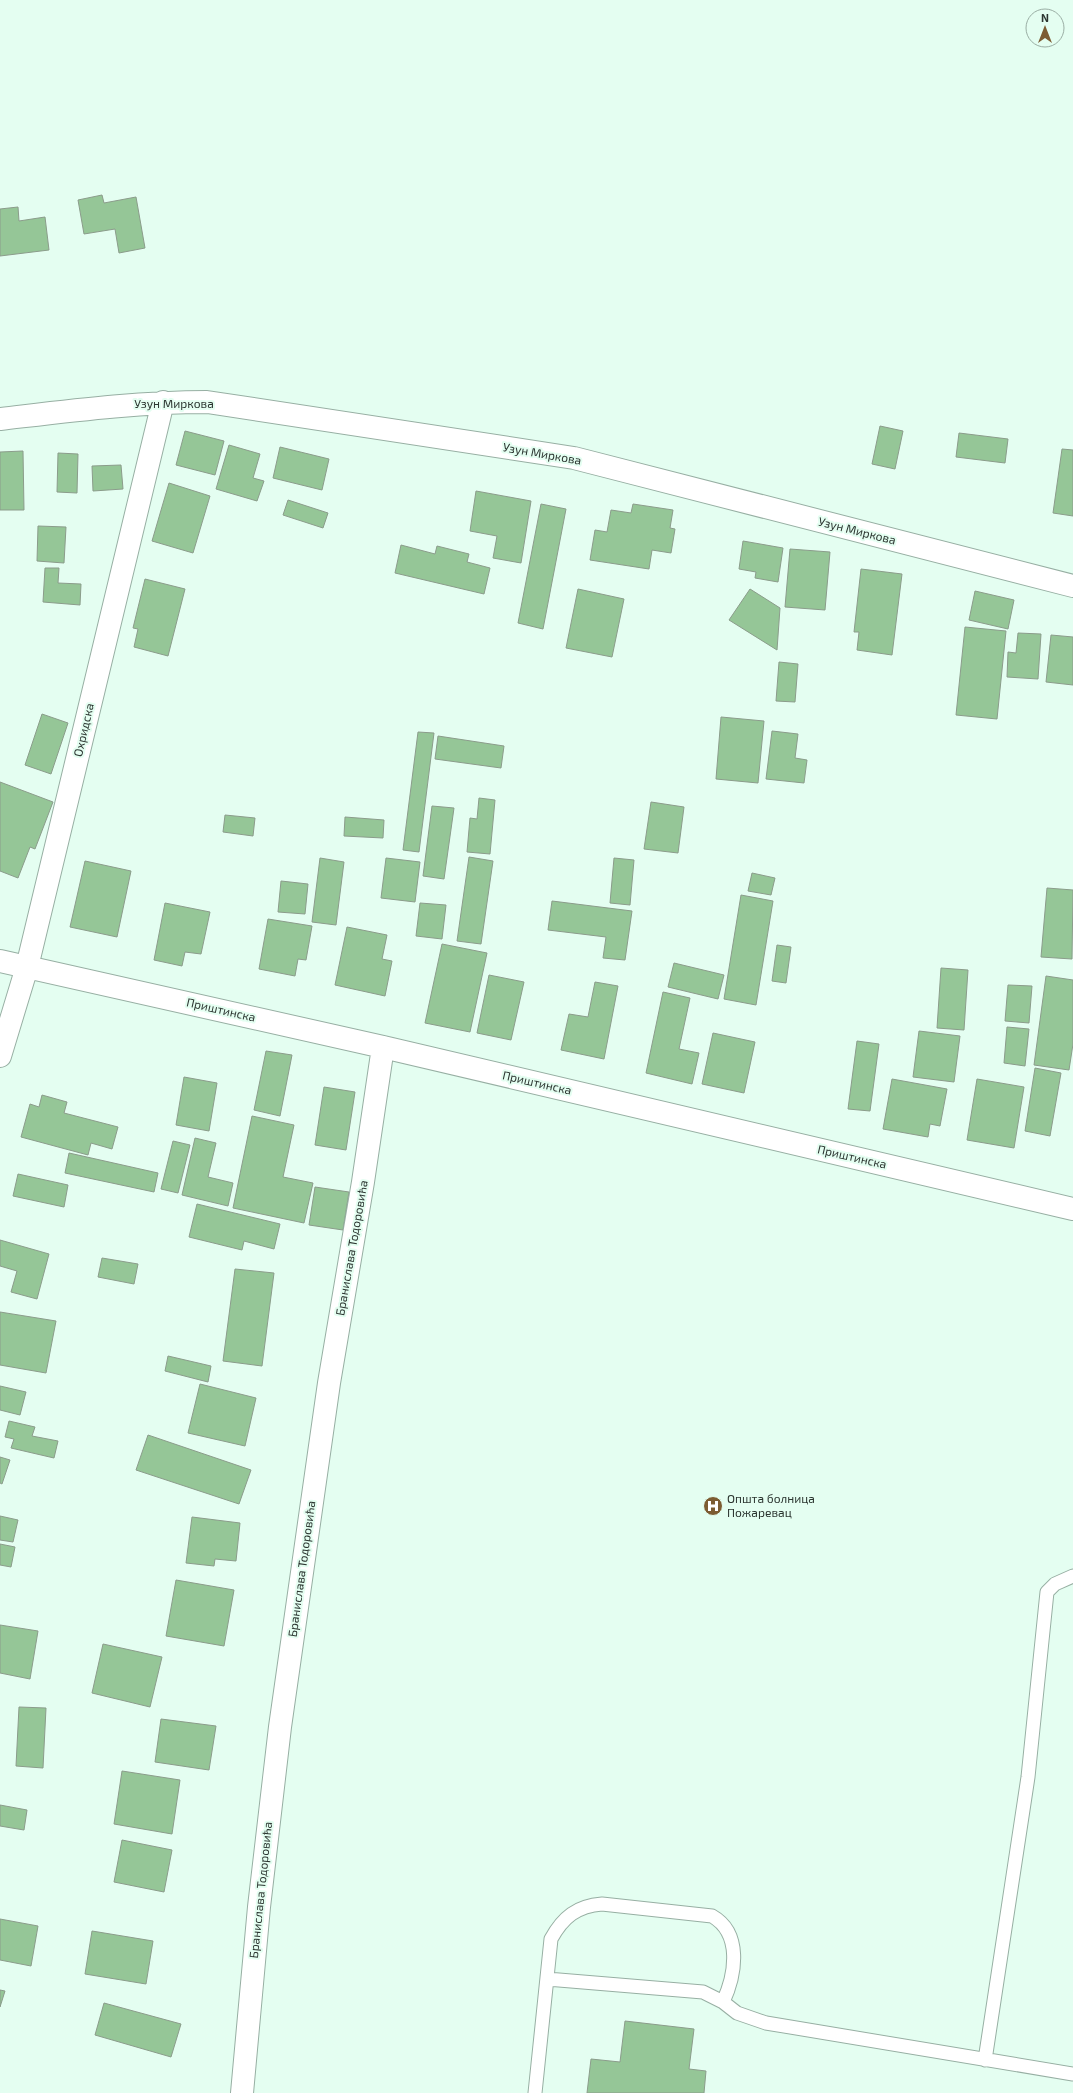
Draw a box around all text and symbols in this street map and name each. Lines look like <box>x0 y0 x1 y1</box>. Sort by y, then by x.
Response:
north arrow <box>1025 8 1065 48</box>
text: N <box>1041 11 1049 24</box>
street label: Узун Миркова <box>134 396 214 411</box>
street label: Узун Миркова <box>502 439 583 468</box>
street label: Узун Миркова <box>817 514 898 547</box>
street label: Охридска <box>70 702 96 758</box>
street label: Приштинска <box>185 994 257 1024</box>
street label: Приштинска <box>501 1067 573 1097</box>
street label: Приштинска <box>816 1141 888 1171</box>
street label: Бранислава Тодоровића <box>332 1179 370 1317</box>
place label: Општа болница Пожаревац <box>727 1491 815 1519</box>
hospital icon: Општа болница Пожаревац <box>702 1495 724 1517</box>
street label: Бранислава Тодоровића <box>285 1500 318 1638</box>
street label: Бранислава Тодоровића <box>246 1821 274 1959</box>

